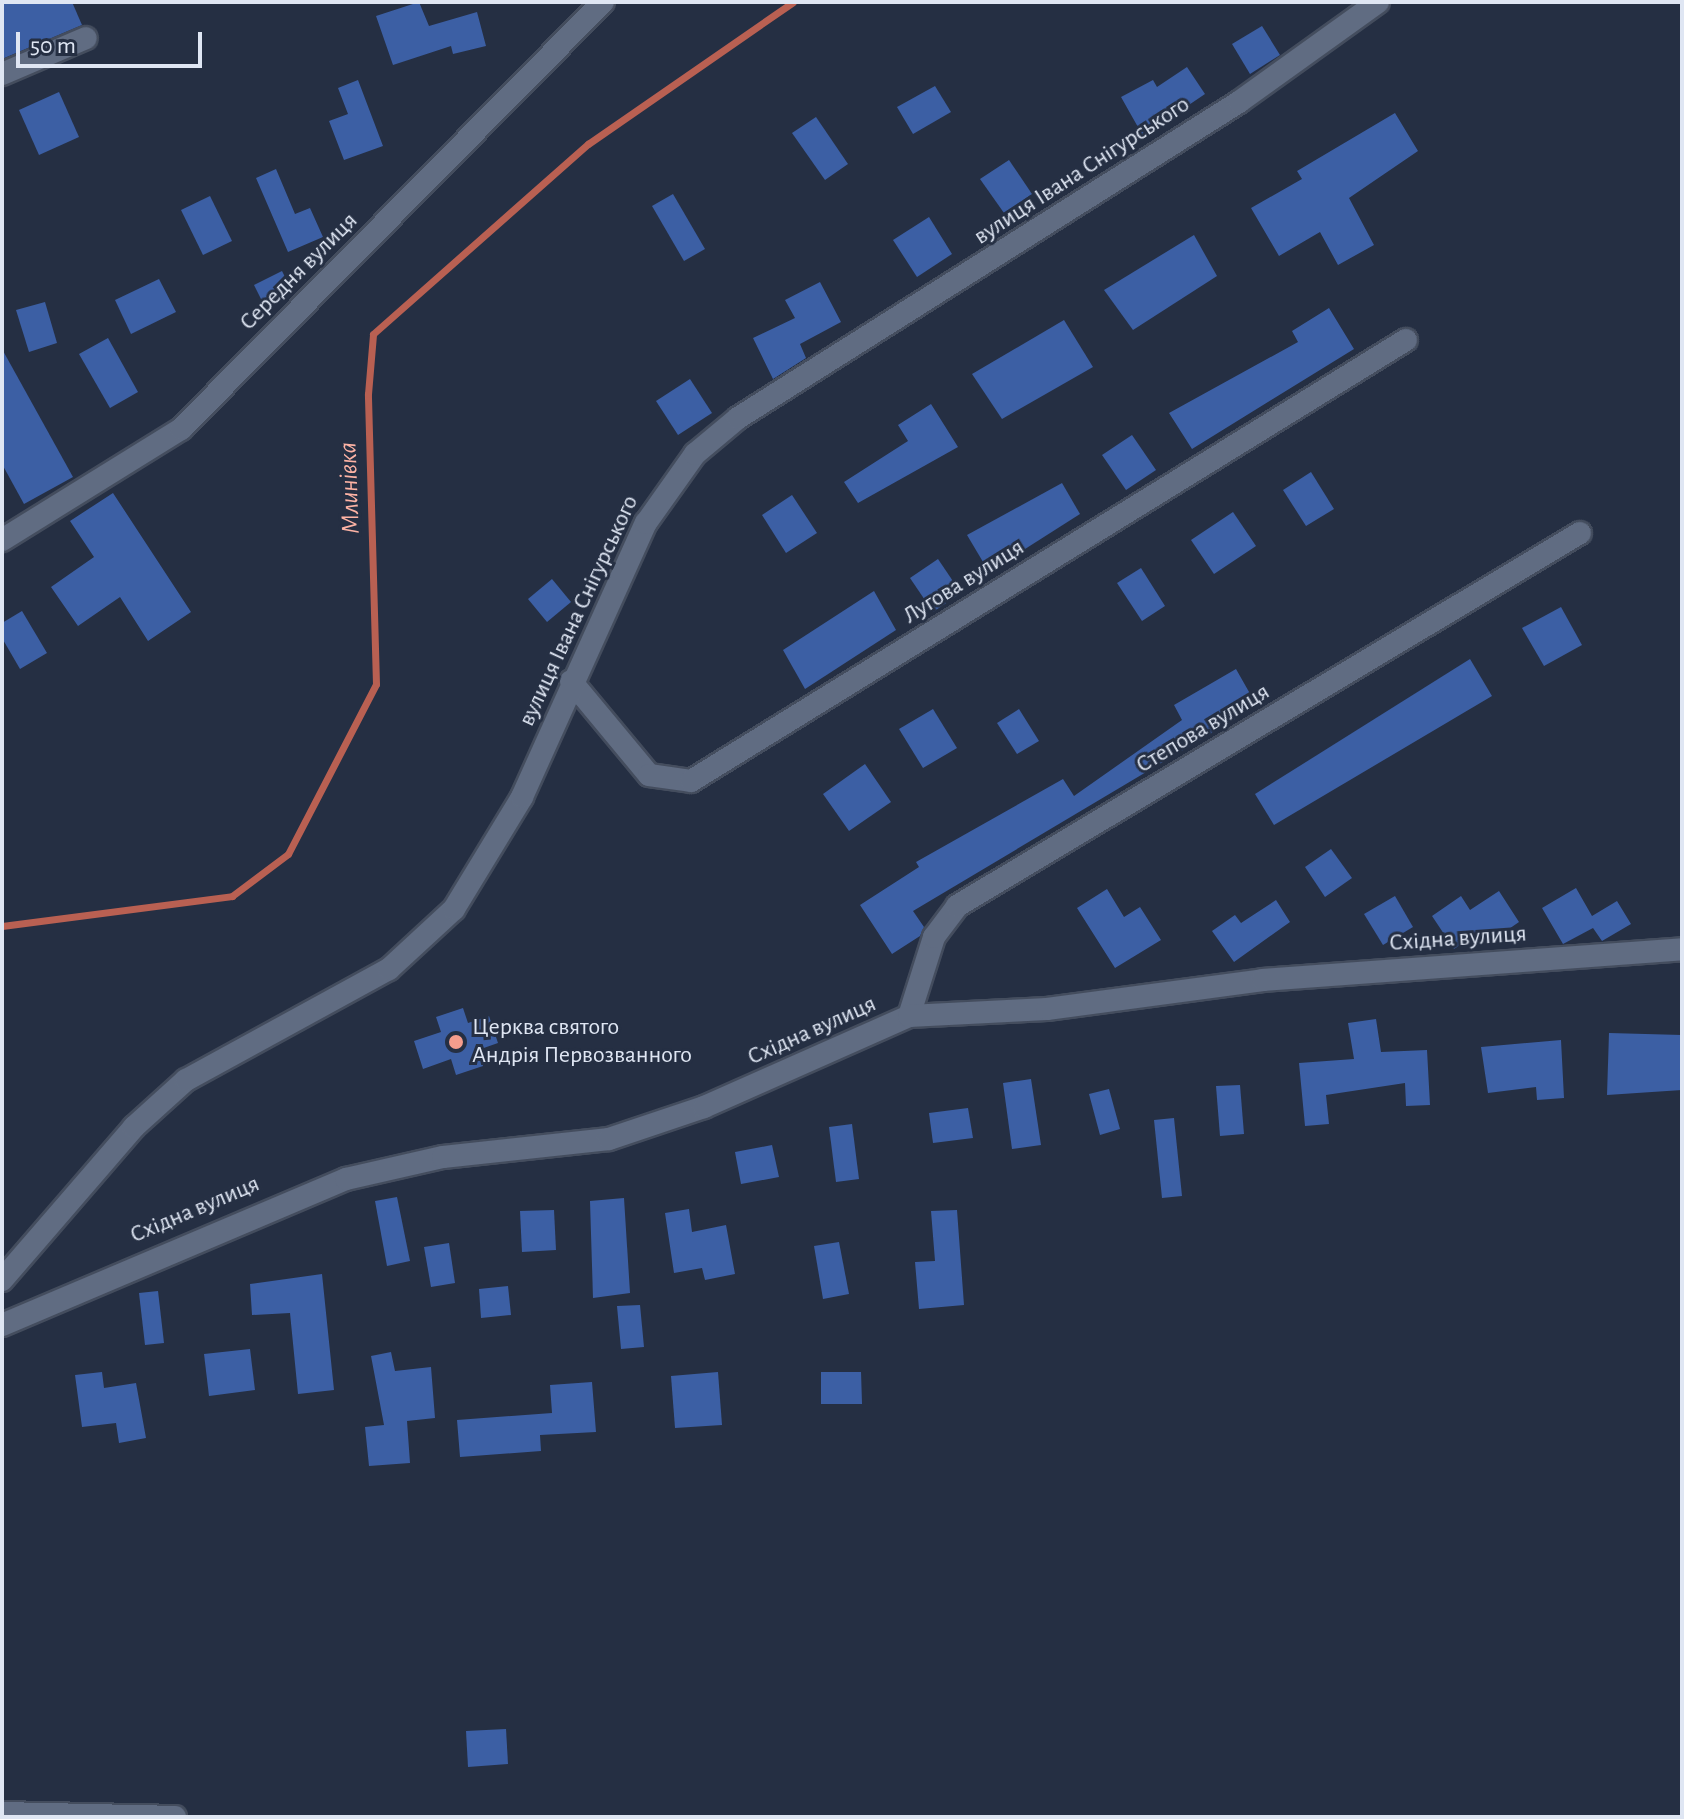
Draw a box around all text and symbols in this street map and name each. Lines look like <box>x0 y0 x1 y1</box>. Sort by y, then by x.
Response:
scale bar <box>20 16 206 66</box>
text: 50 m <box>30 34 76 58</box>
street label: вулиця Івана Снігурського <box>969 90 1195 252</box>
street label: Середня вулиця <box>234 207 364 337</box>
water label: Млинівка <box>333 442 367 534</box>
street label: вулиця Івана Снігурського <box>513 491 645 731</box>
street label: Лугова вулиця <box>898 533 1030 631</box>
street label: Степова вулиця <box>1131 678 1275 780</box>
street label: Східна вулиця <box>1388 920 1528 958</box>
street label: Східна вулиця <box>743 990 881 1072</box>
place label: Церква святого Андрія Первозванного <box>472 1014 692 1070</box>
marker: Церква святого Андрія Первозванного <box>447 1033 465 1051</box>
street label: Східна вулиця <box>126 1170 264 1250</box>

